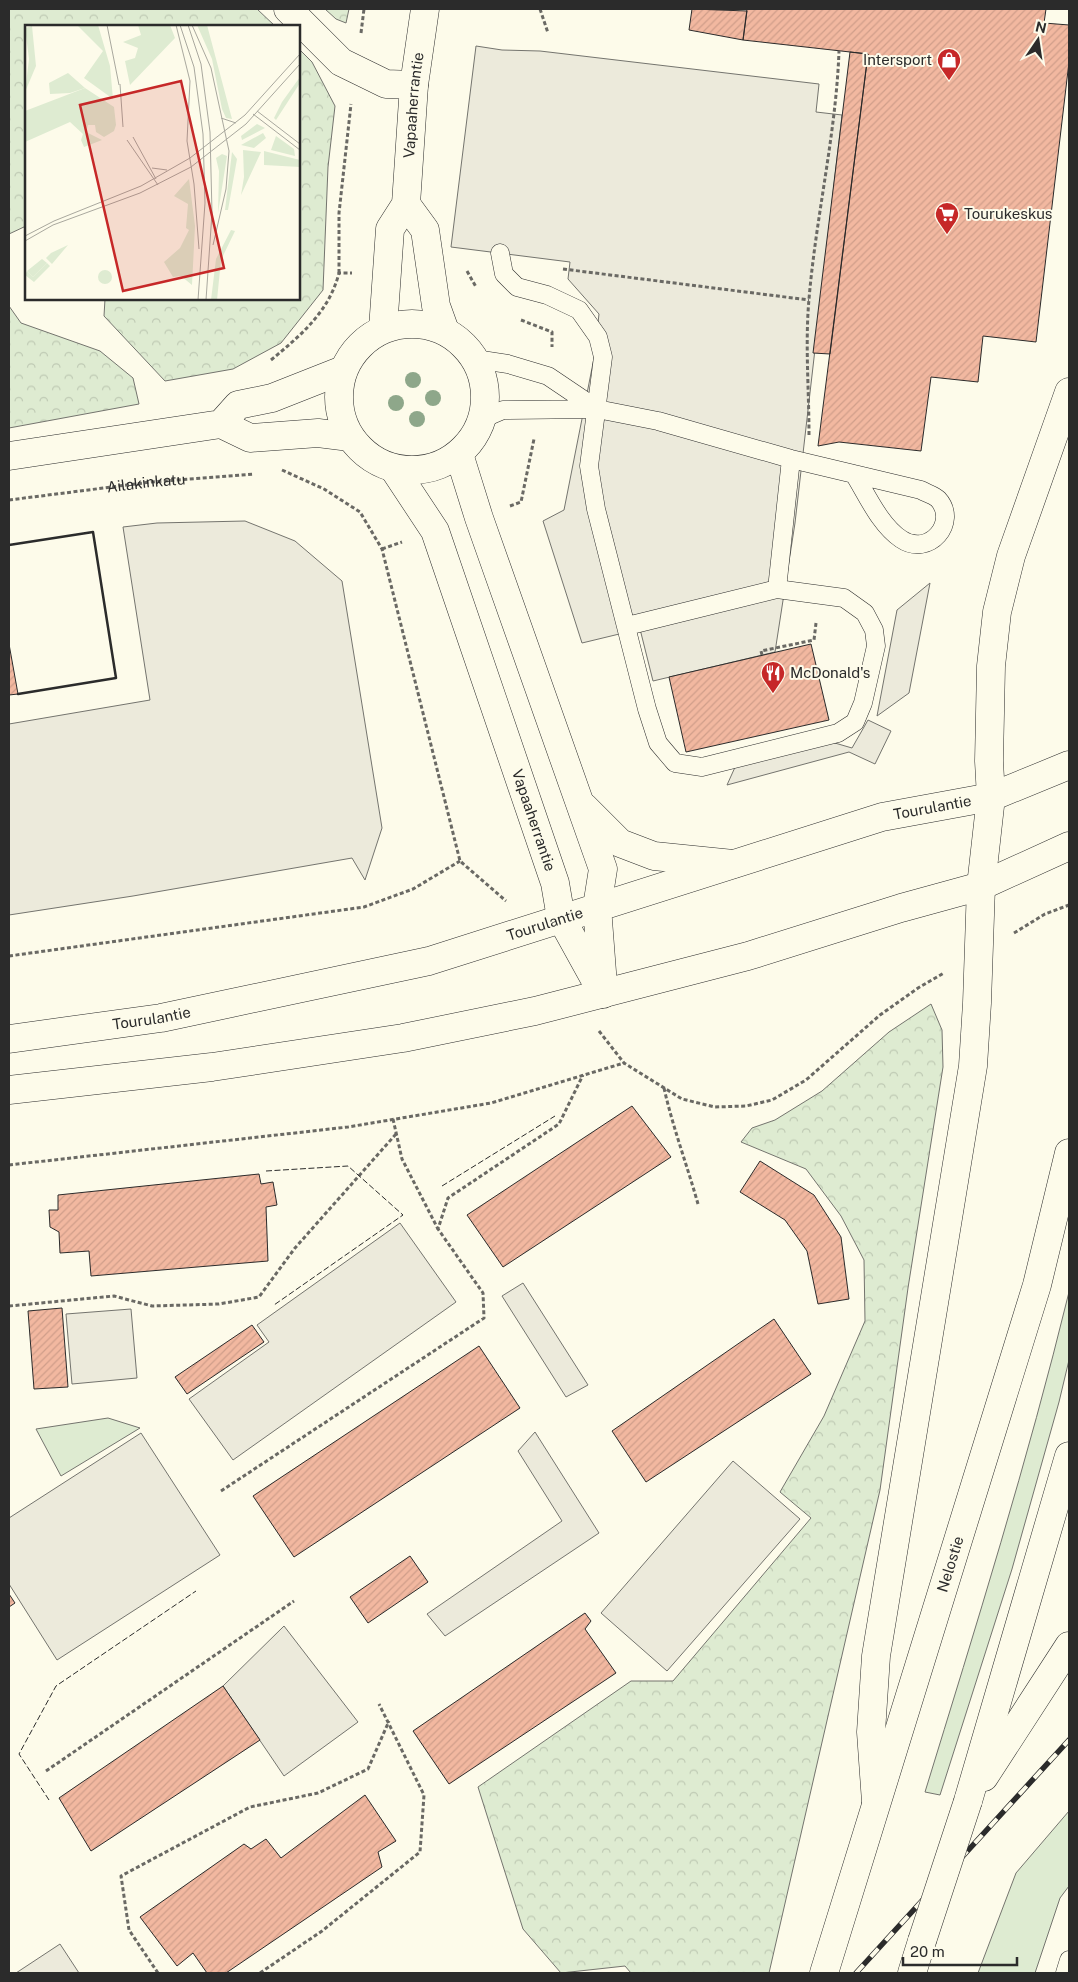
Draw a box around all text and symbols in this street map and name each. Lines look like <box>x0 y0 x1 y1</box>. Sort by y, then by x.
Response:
north arrow <box>1013 15 1063 65</box>
text: N <box>1034 18 1048 36</box>
inset map <box>25 25 300 300</box>
shop icon: Intersport <box>936 47 962 81</box>
street label: Vapaaherrantie <box>400 51 427 159</box>
place label: Intersport <box>863 51 932 68</box>
supermarket icon: Tourukeskus <box>934 201 960 235</box>
place label: Tourukeskus <box>964 205 1052 222</box>
street label: Ailakinkatu <box>106 470 186 496</box>
restaurant icon: McDonald's <box>760 660 786 694</box>
place label: McDonald's <box>790 664 870 681</box>
street label: Vapaaherrantie <box>509 767 559 873</box>
street label: Tourulantie <box>892 792 973 823</box>
street label: Tourulantie <box>504 904 585 944</box>
street label: Tourulantie <box>111 1003 192 1033</box>
street label: Nelostie <box>933 1534 967 1594</box>
scale bar <box>903 1934 1017 1966</box>
text: 20 m <box>910 1943 945 1960</box>

